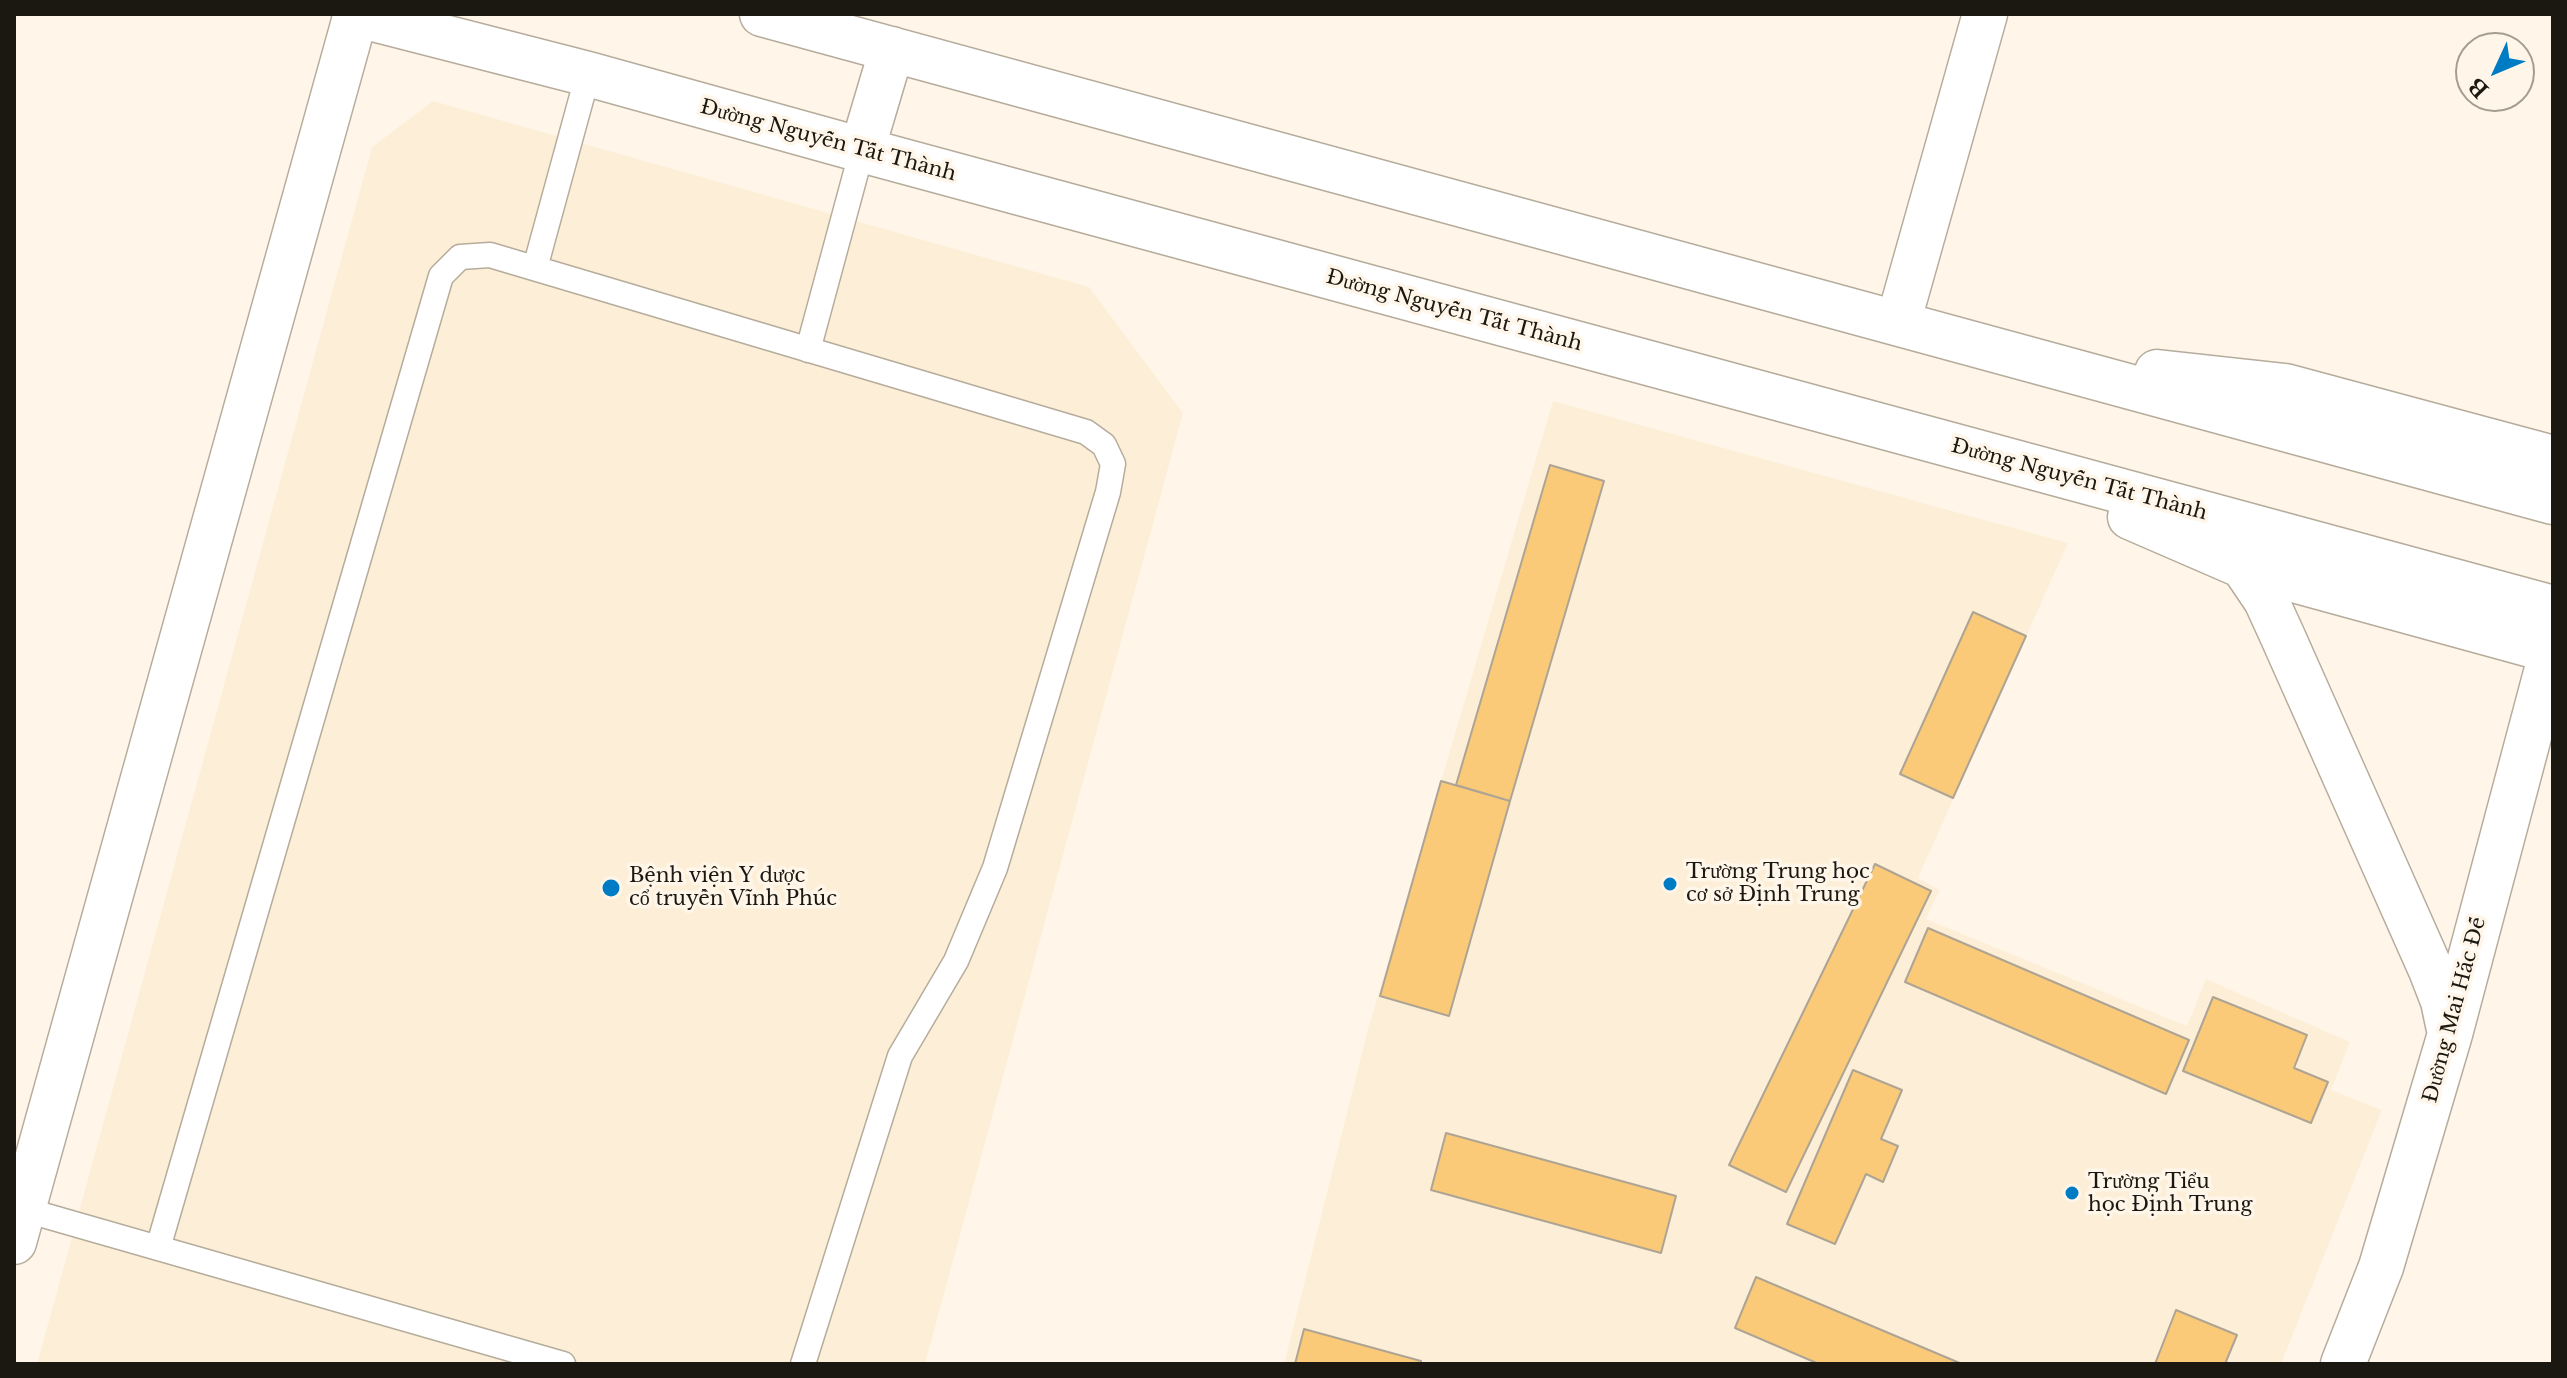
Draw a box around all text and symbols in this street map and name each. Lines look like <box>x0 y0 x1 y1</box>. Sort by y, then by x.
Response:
north arrow <box>2455 32 2535 112</box>
text: B <box>2463 72 2495 103</box>
street label: Đường Nguyễn Tất Thành <box>698 95 958 187</box>
street label: Đường Nguyễn Tất Thành <box>1324 265 1584 357</box>
street label: Đường Nguyễn Tất Thành <box>1949 434 2209 526</box>
place label: Trường Trung học cơ sở Định Trung <box>1686 860 1870 907</box>
place label: Bệnh viện Y dược cổ truyền Vĩnh Phúc <box>629 864 837 911</box>
marker: Trường Trung học cơ sở Định Trung <box>1661 875 1679 893</box>
marker: Bệnh viện Y dược cổ truyền Vĩnh Phúc <box>600 877 622 899</box>
street label: Đường Mai Hắc Đế <box>2419 915 2491 1105</box>
place label: Trường Tiểu học Định Trung <box>2088 1170 2252 1217</box>
marker: Trường Tiểu học Định Trung <box>2063 1184 2081 1202</box>

